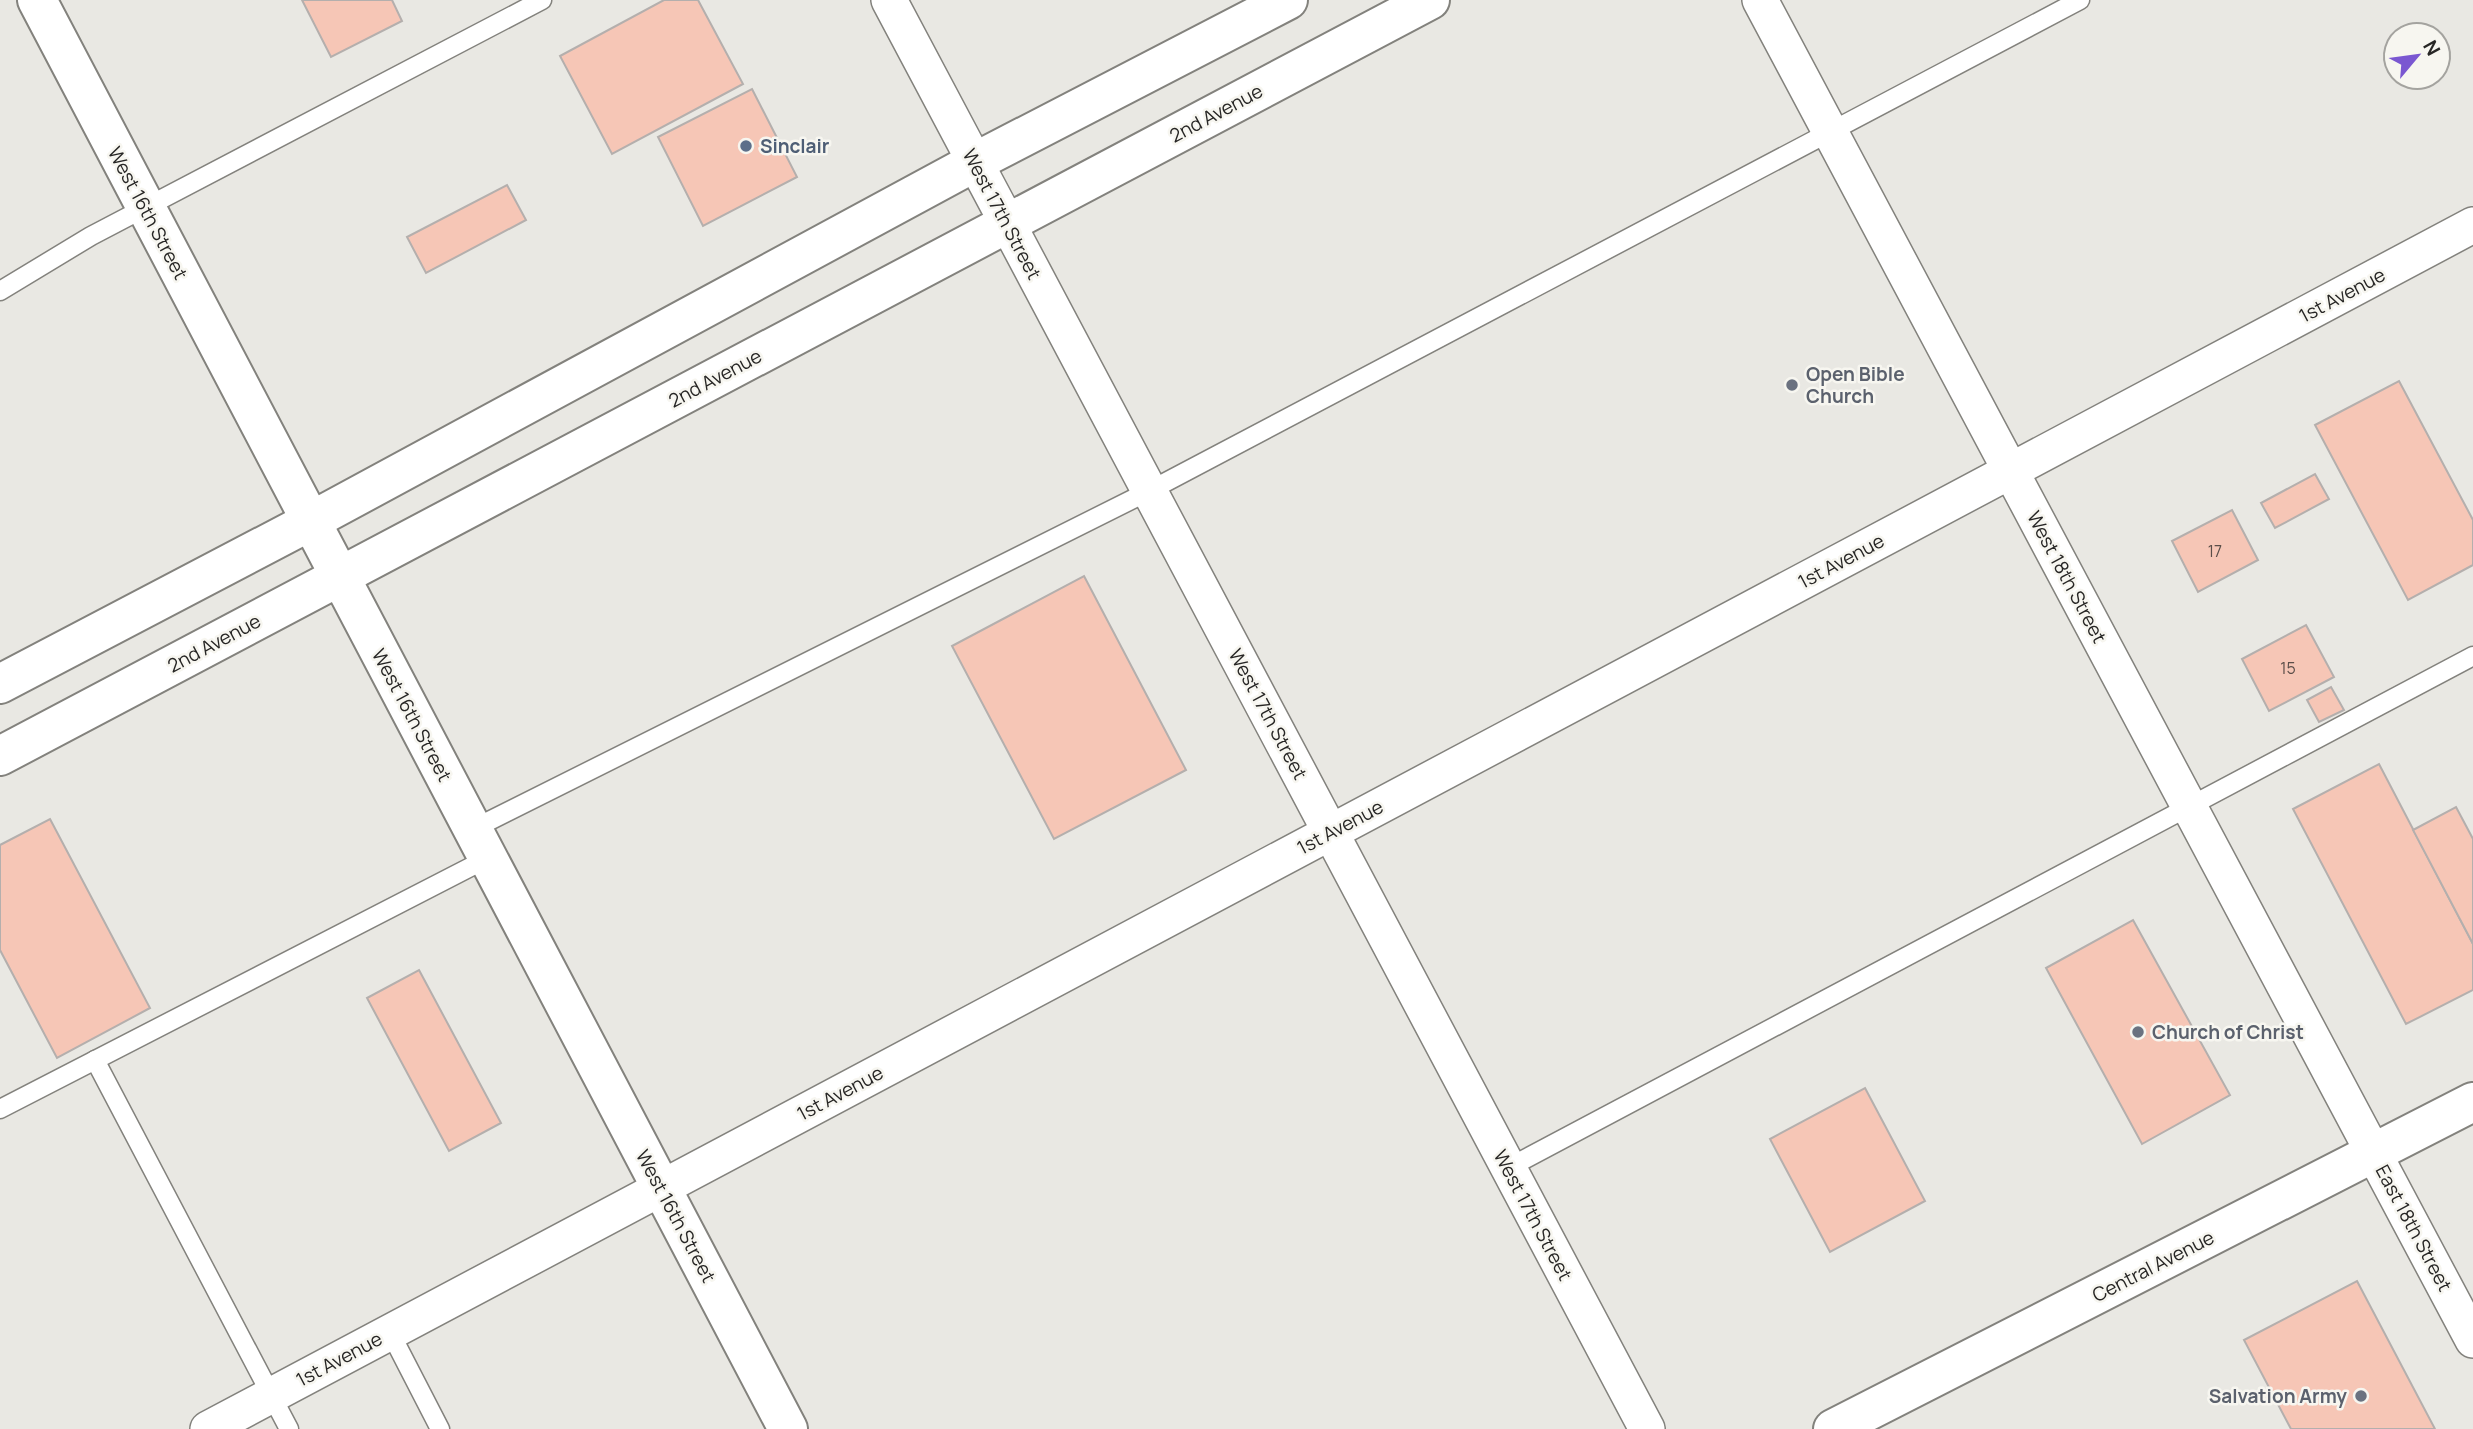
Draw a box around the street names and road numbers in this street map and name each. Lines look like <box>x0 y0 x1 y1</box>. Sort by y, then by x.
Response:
street label: 2nd Avenue <box>1165 78 1267 148</box>
street label: West 16th Street <box>102 142 194 284</box>
street label: West 17th Street <box>957 144 1047 284</box>
street label: 1st Avenue <box>2294 261 2390 329</box>
street label: 2nd Avenue <box>664 343 766 413</box>
street label: West 18th Street <box>2021 506 2113 648</box>
street label: 1st Avenue <box>1793 527 1889 595</box>
street label: 2nd Avenue <box>163 608 265 678</box>
street label: West 16th Street <box>366 644 458 786</box>
street label: West 17th Street <box>1223 644 1313 784</box>
street label: 1st Avenue <box>1292 793 1388 861</box>
street label: 1st Avenue <box>792 1059 888 1127</box>
street label: West 16th Street <box>630 1145 722 1287</box>
street label: West 17th Street <box>1488 1145 1578 1285</box>
street label: East 18th Street <box>2370 1160 2458 1296</box>
street label: Central Avenue <box>2088 1224 2218 1308</box>
street label: 1st Avenue <box>291 1325 387 1393</box>

